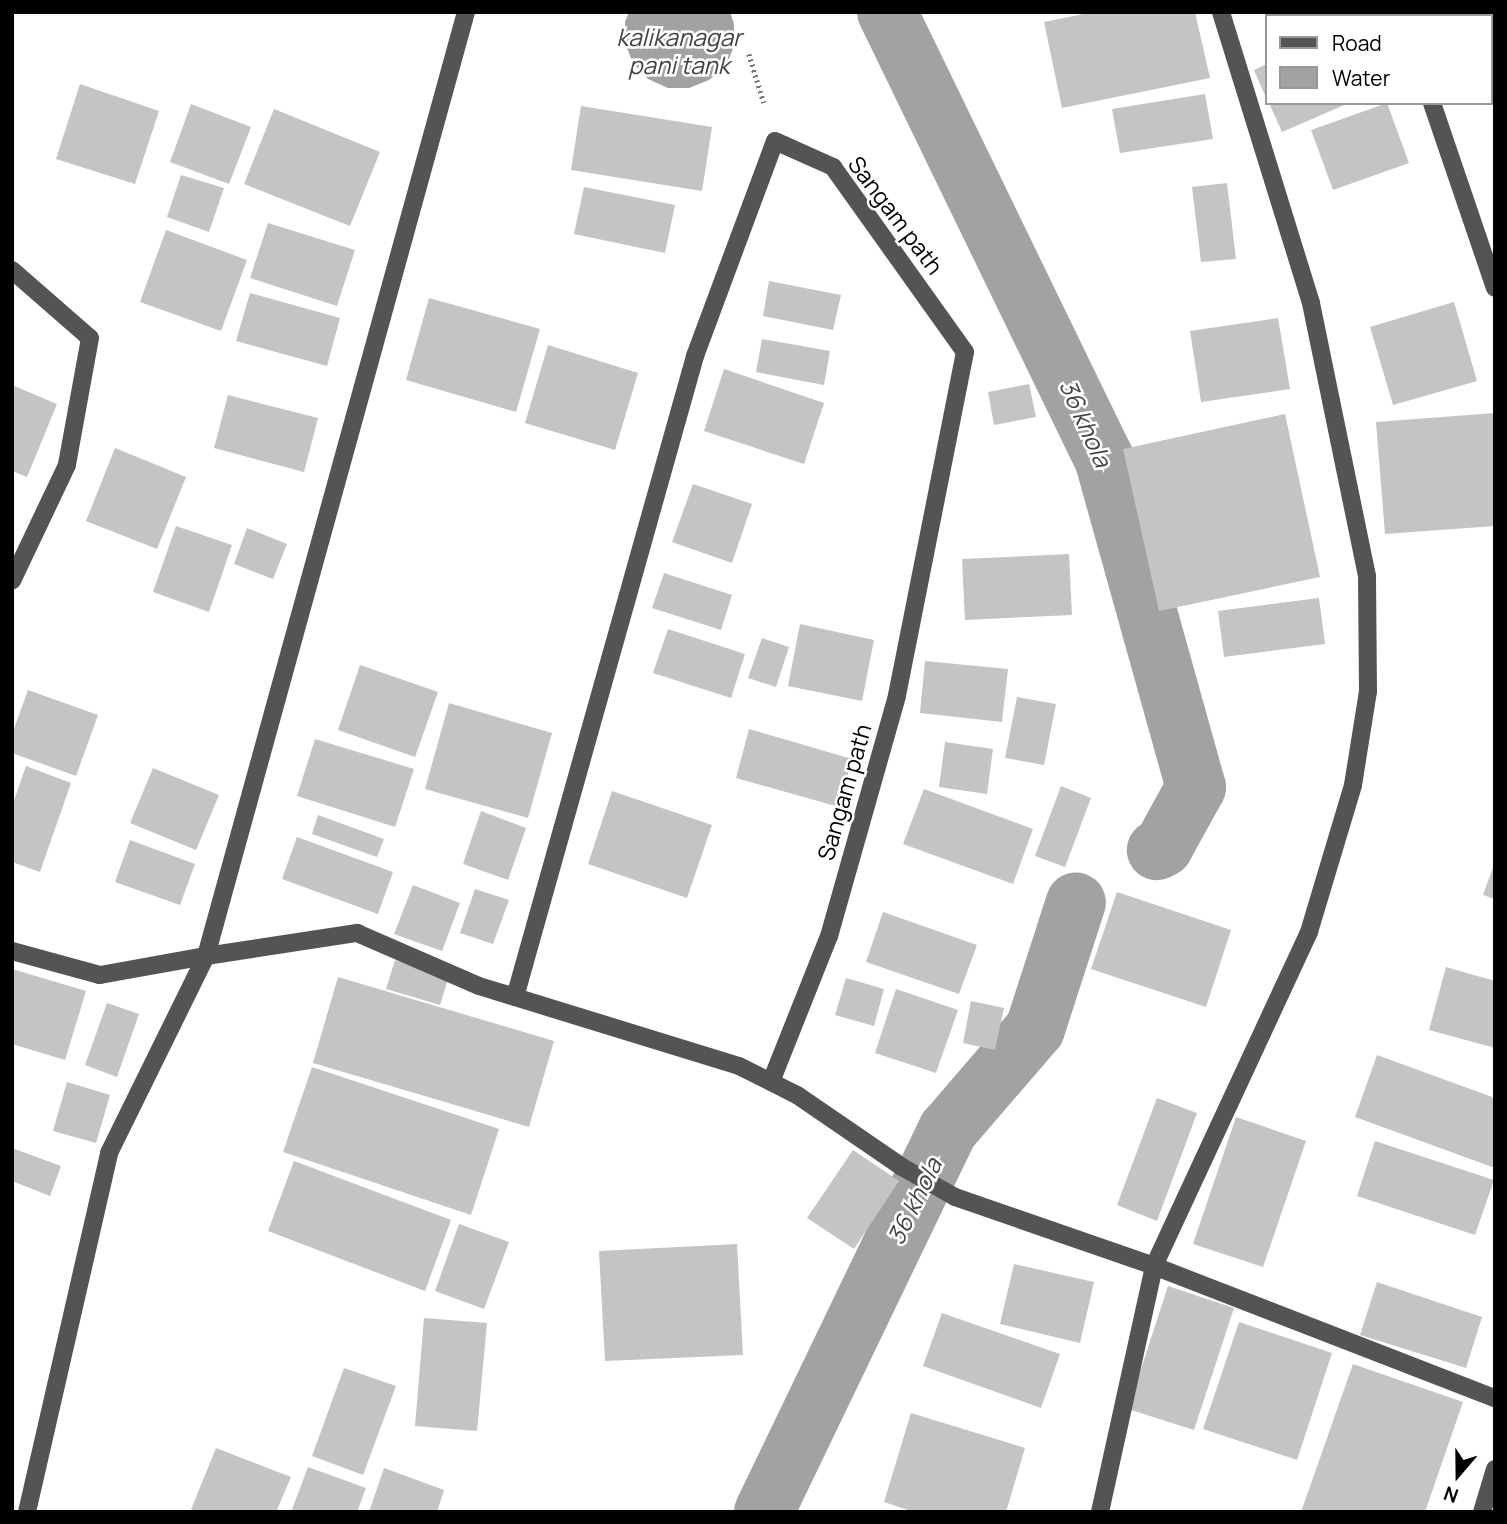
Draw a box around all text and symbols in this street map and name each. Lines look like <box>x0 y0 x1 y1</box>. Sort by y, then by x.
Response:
legend <box>1266 14 1493 105</box>
water label: kalikanagar pani tank <box>616 23 742 79</box>
text: Road <box>1332 29 1382 57</box>
text: Water <box>1332 64 1390 92</box>
street label: Sangam path <box>843 151 949 279</box>
water label: 36 khola <box>1054 375 1118 471</box>
street label: Sangam path <box>811 721 877 863</box>
water label: 36 khola <box>881 1153 947 1249</box>
north arrow <box>1423 1440 1493 1510</box>
text: N <box>1440 1480 1462 1509</box>

